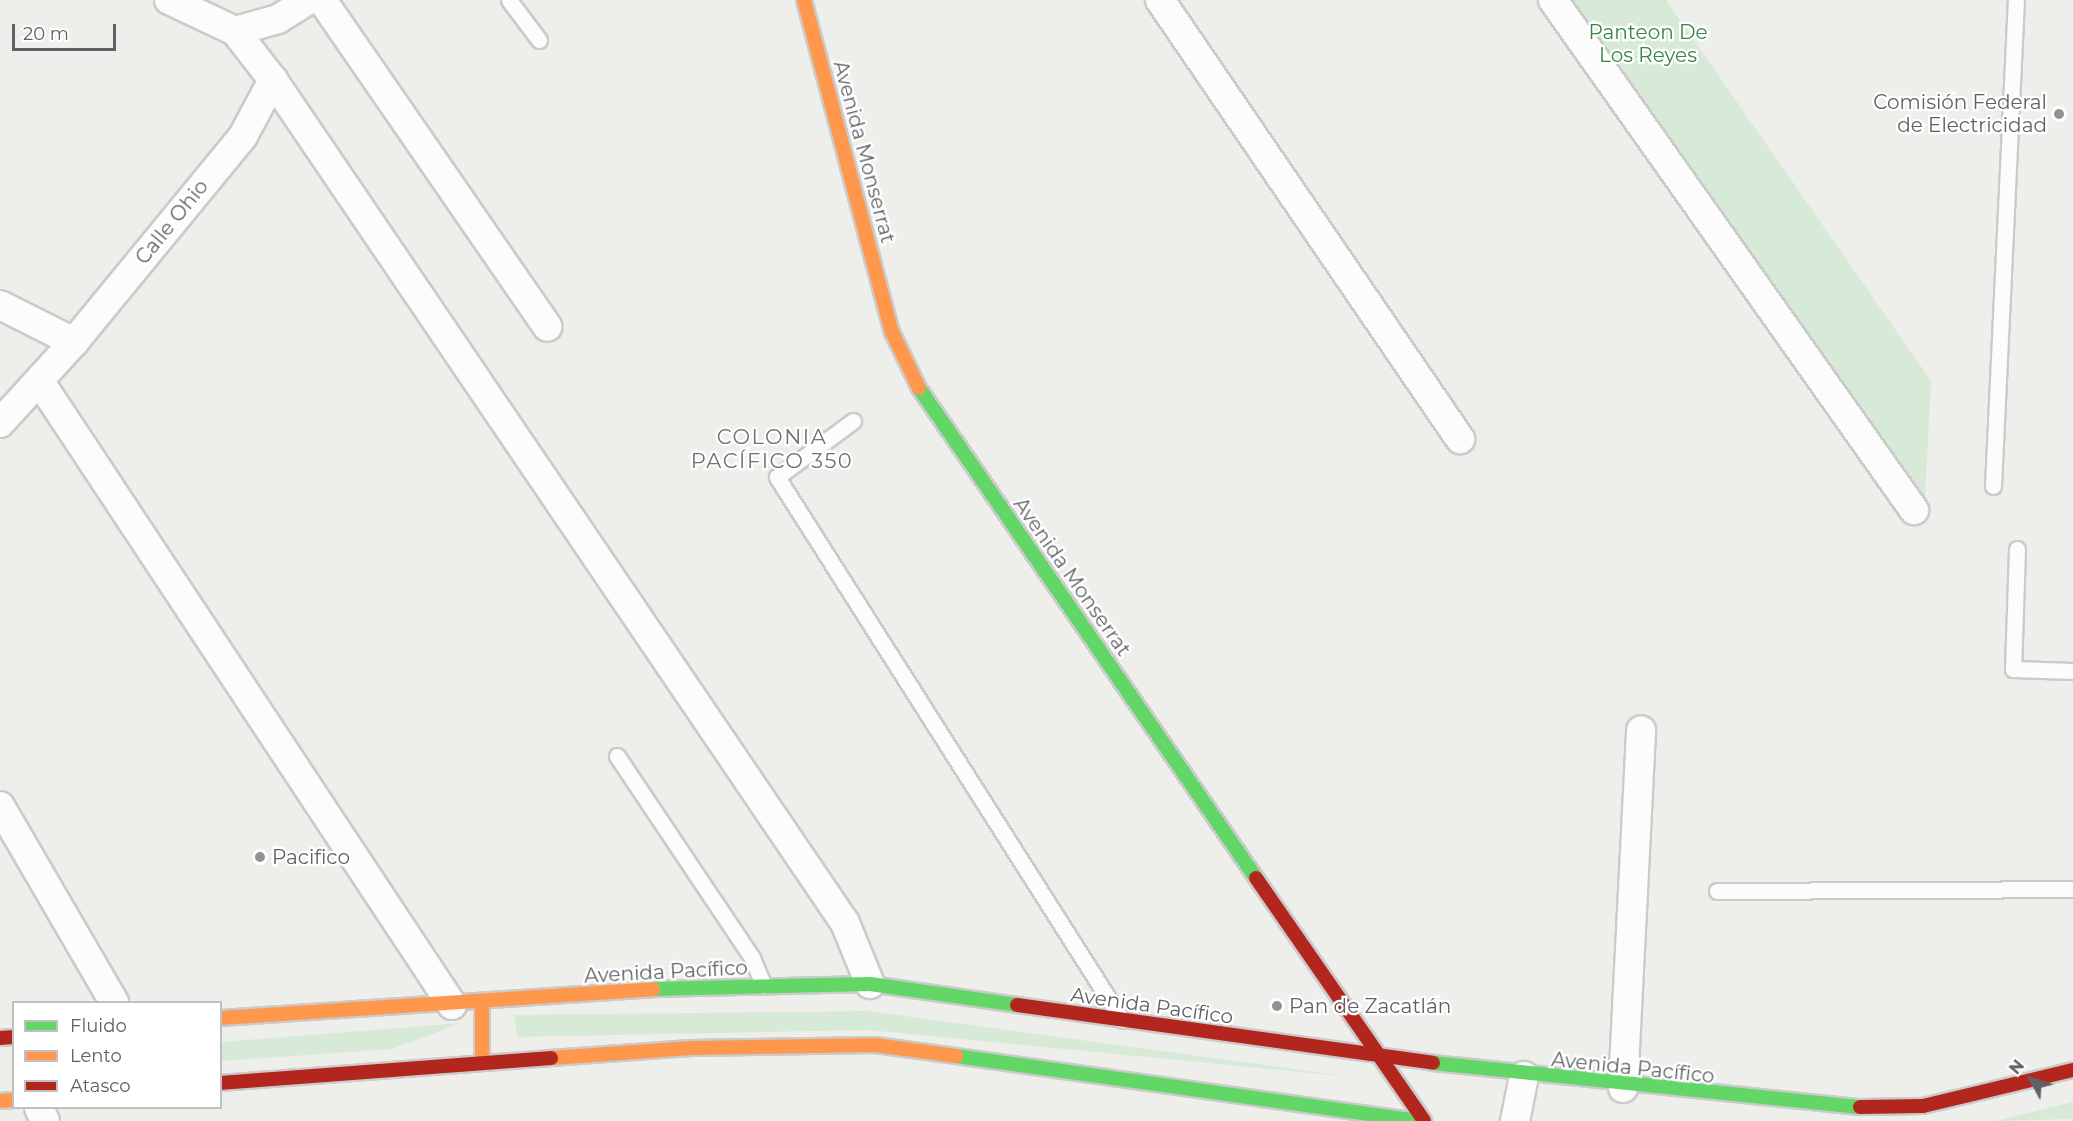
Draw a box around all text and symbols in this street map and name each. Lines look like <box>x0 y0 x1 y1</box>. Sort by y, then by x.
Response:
scale bar <box>15 12 118 50</box>
park label: Panteon De Los Reyes <box>1588 21 1708 68</box>
text: 20 m <box>23 23 69 45</box>
street label: Avenida Monserrat <box>828 58 900 246</box>
place label: Comisión Federal de Electricidad <box>1873 90 2047 137</box>
marker: Comisión Federal de Electricidad <box>2052 107 2066 121</box>
street label: Calle Ohio <box>131 175 213 269</box>
district label: COLONIA PACÍFICO 350 <box>691 424 853 474</box>
street label: Avenida Monserrat <box>1008 493 1136 661</box>
place label: Pacifico <box>272 845 350 869</box>
marker: Pacifico <box>253 850 267 864</box>
street label: Avenida Pacífico <box>584 956 748 988</box>
street label: Avenida Pacífico <box>1069 983 1235 1029</box>
place label: Pan de Zacatlán <box>1289 994 1451 1018</box>
marker: Pan de Zacatlán <box>1270 999 1284 1013</box>
legend <box>12 1001 222 1109</box>
text: Fluido <box>70 1015 127 1037</box>
text: Lento <box>70 1045 122 1067</box>
street label: Avenida Pacífico <box>1550 1047 1716 1089</box>
north arrow <box>2001 1049 2061 1109</box>
text: N <box>2005 1056 2028 1078</box>
text: Atasco <box>70 1075 130 1097</box>

